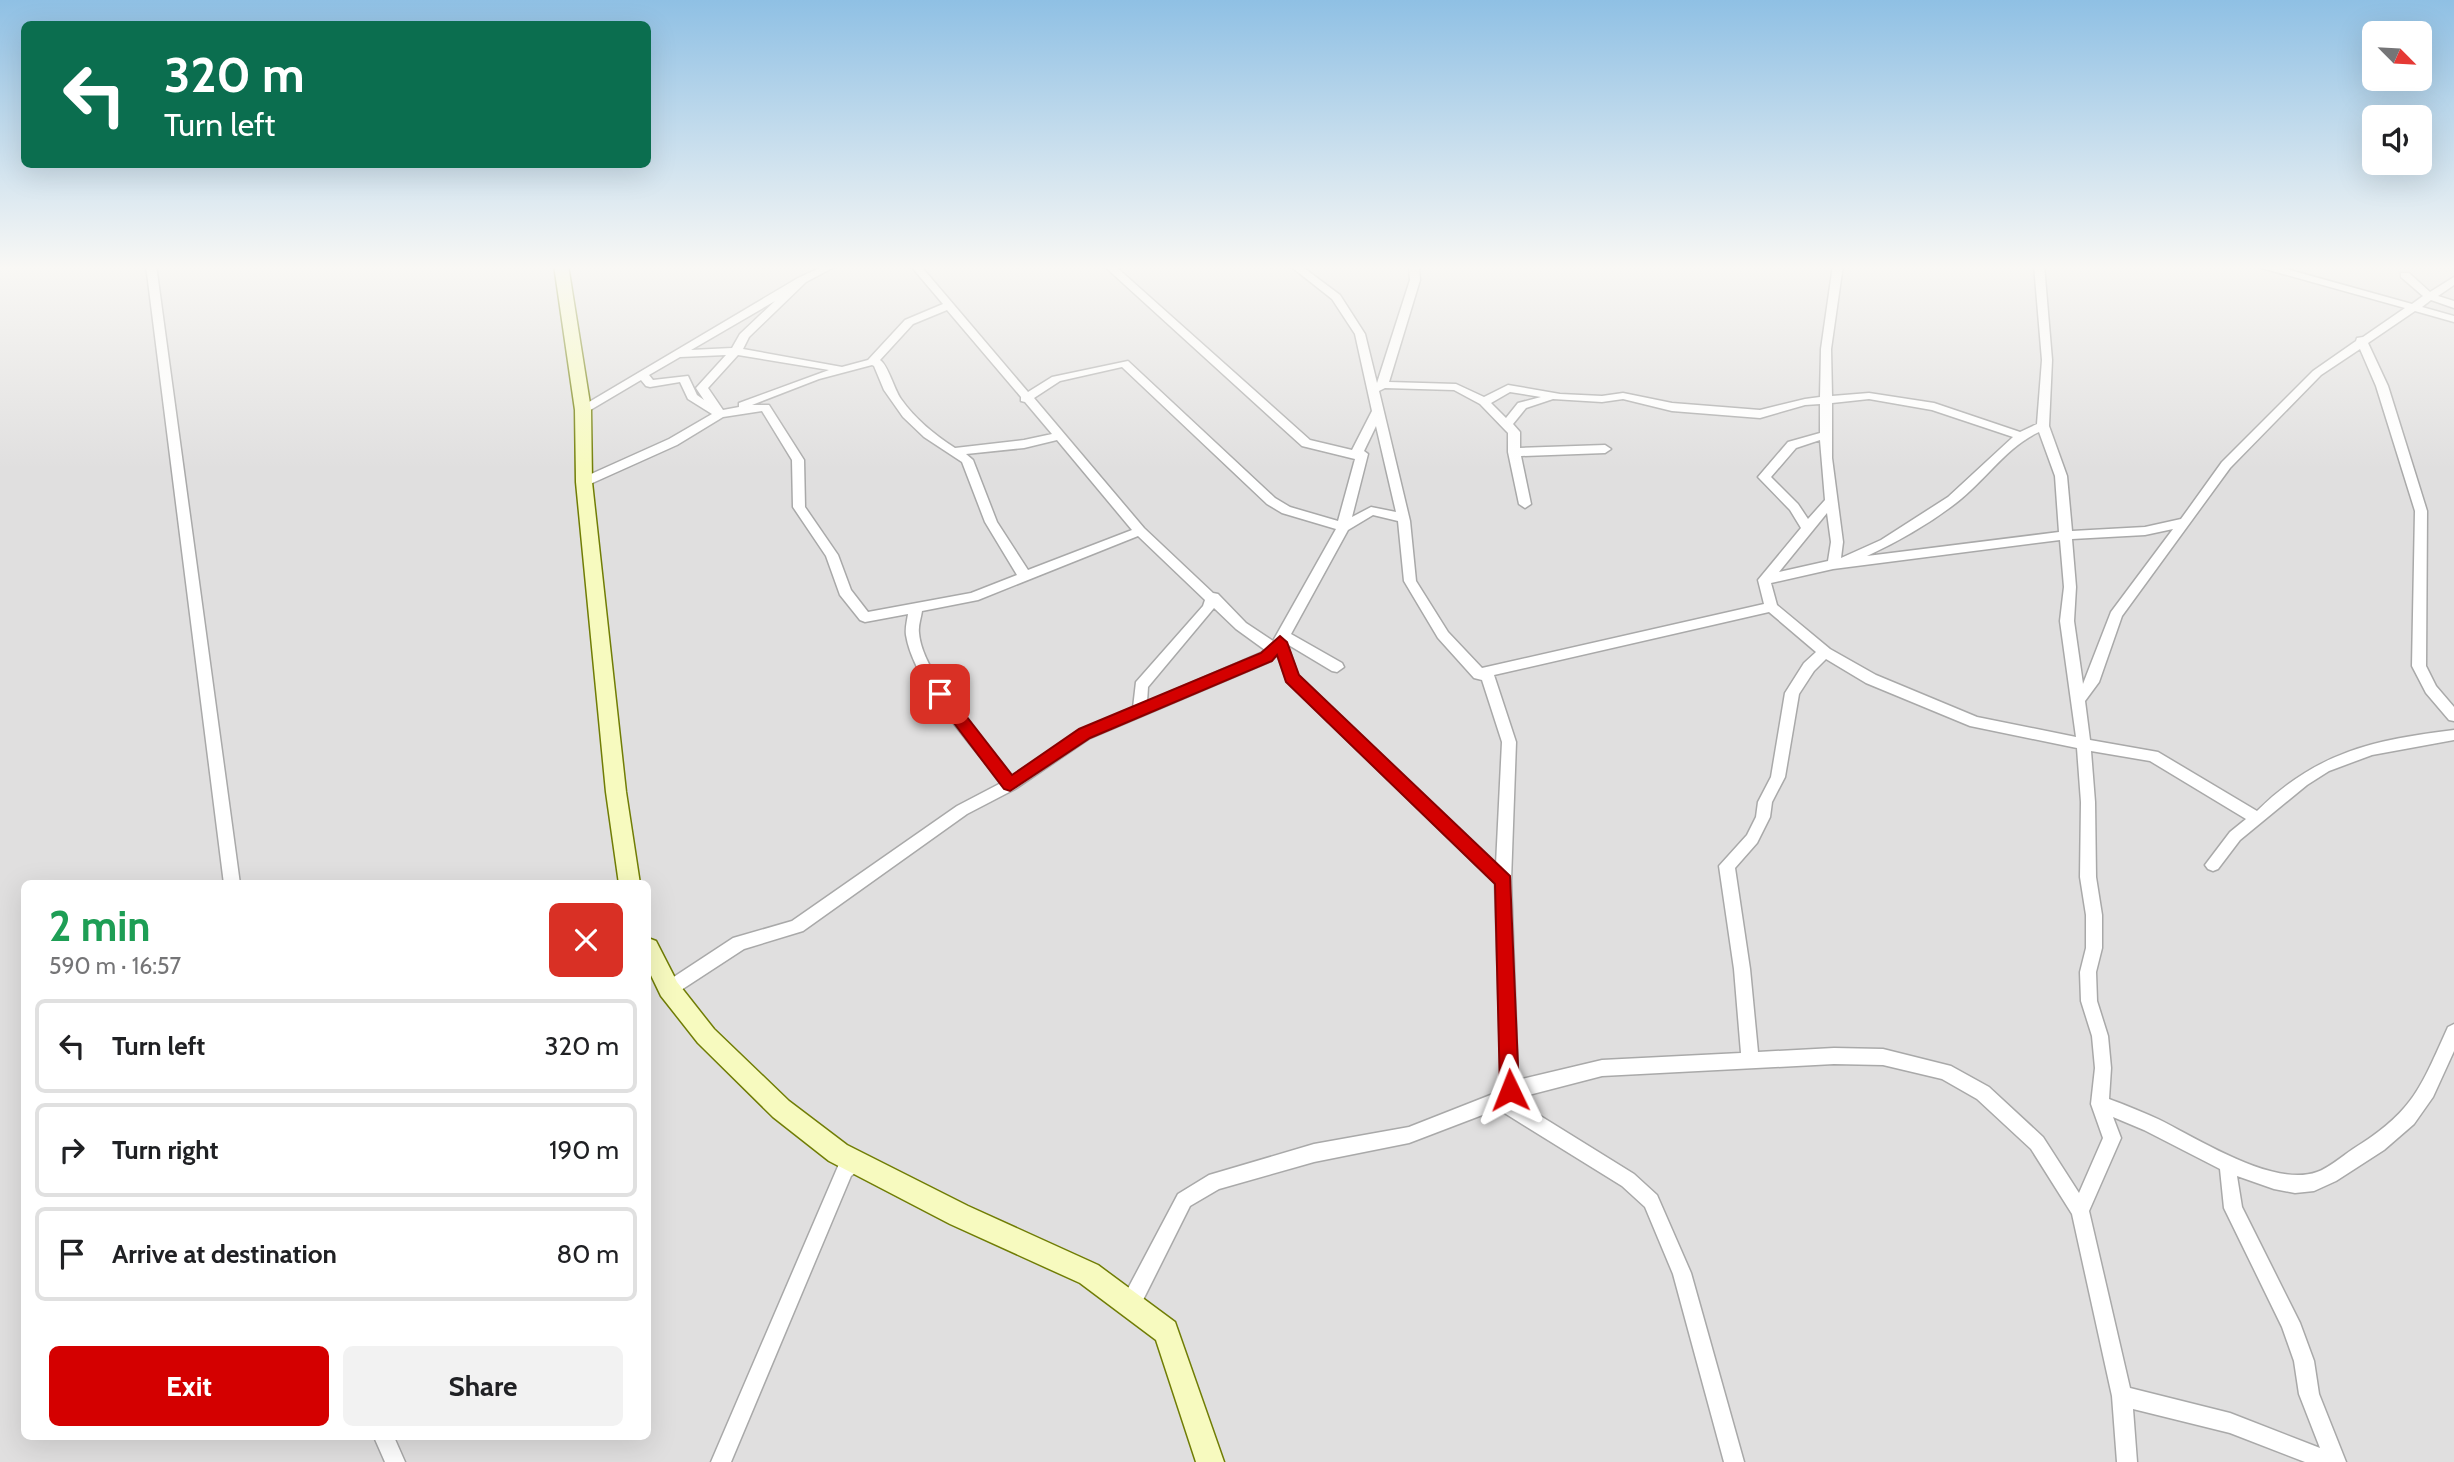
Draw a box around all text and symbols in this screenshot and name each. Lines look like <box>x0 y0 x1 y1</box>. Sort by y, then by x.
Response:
north arrow <box>2362 21 2432 91</box>
map controls <box>2362 21 2432 175</box>
text: 320 m <box>164 45 305 104</box>
icon: left <box>49 49 140 140</box>
text: Turn left <box>164 105 275 144</box>
button: sound <box>2362 105 2432 175</box>
pin <box>910 664 970 724</box>
icon: arrive <box>921 675 959 713</box>
text: 2 min <box>49 900 150 952</box>
button: close <box>549 903 623 977</box>
text: 590 m · 16:57 <box>49 952 181 980</box>
icon: left <box>53 1027 91 1065</box>
text: Turn left <box>112 1030 205 1062</box>
text: 320 m <box>545 1030 619 1062</box>
position arrow <box>1473 1053 1547 1127</box>
icon: right <box>53 1131 91 1169</box>
text: Turn right <box>112 1134 218 1166</box>
text: 190 m <box>549 1134 619 1166</box>
icon: arrive <box>53 1235 91 1273</box>
text: Arrive at destination <box>112 1238 337 1270</box>
text: 80 m <box>556 1238 619 1270</box>
button: Exit <box>49 1346 329 1426</box>
button: Share <box>343 1346 623 1426</box>

